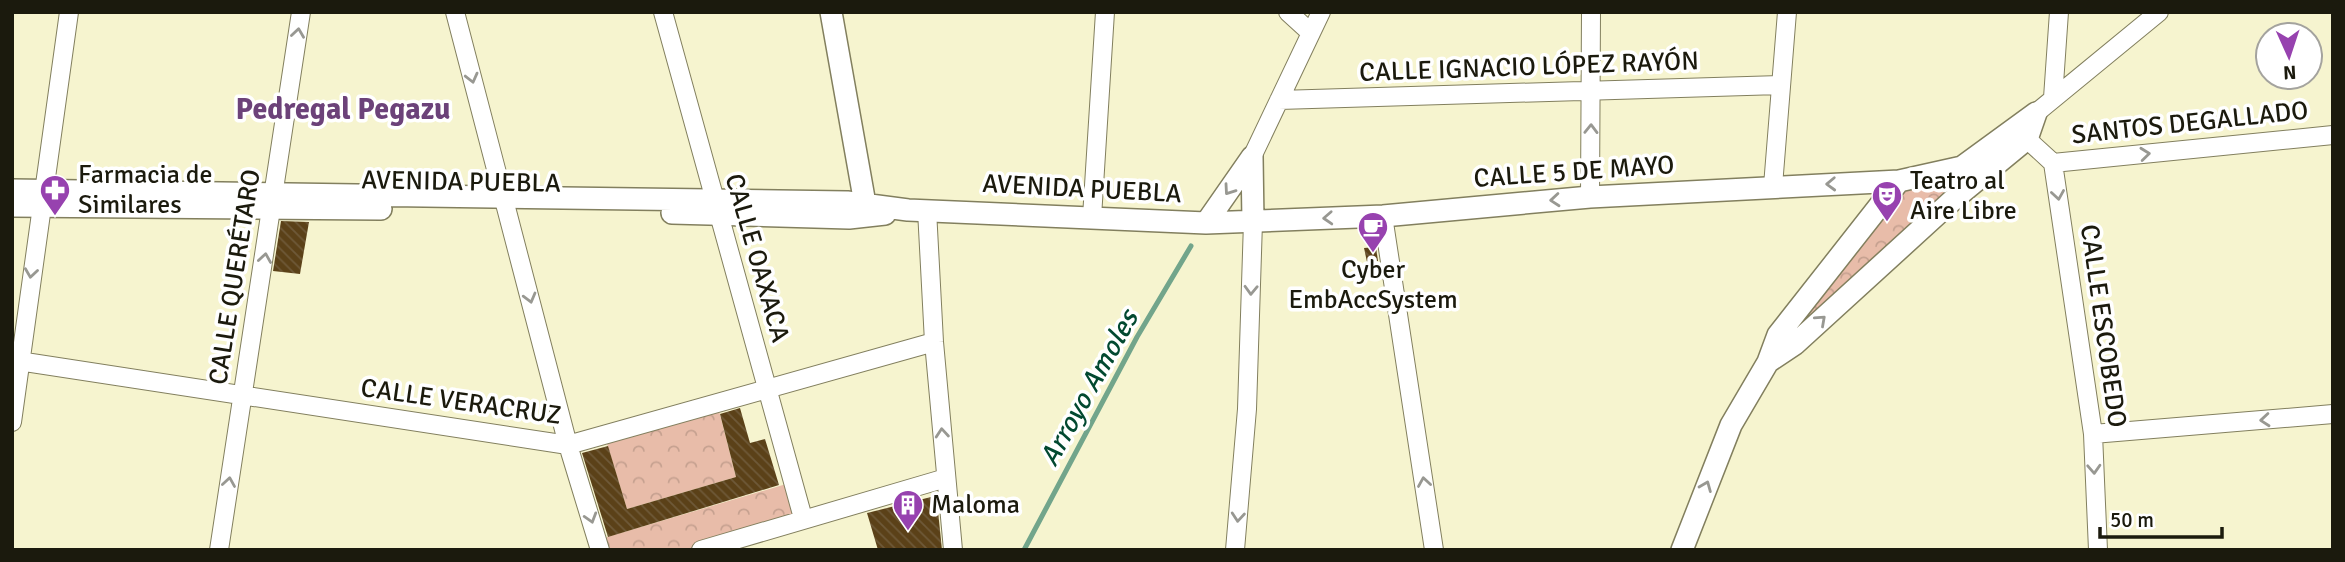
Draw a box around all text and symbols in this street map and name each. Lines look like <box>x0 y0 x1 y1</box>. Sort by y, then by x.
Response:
north arrow <box>2254 21 2324 91</box>
one-way arrow <box>290 27 305 38</box>
street label: CALLE IGNACIO LÓPEZ RAYÓN <box>1359 45 1699 89</box>
text: N <box>2283 60 2297 84</box>
one-way arrow <box>464 72 478 84</box>
district label: Pedregal Pegazu <box>235 91 451 128</box>
street label: SANTOS DEGALLADO <box>2070 95 2310 151</box>
one-way arrow <box>1583 123 1599 134</box>
one-way arrow <box>2139 146 2151 161</box>
street label: CALLE 5 DE MAYO <box>1473 149 1675 195</box>
place label: Farmacia de Similares <box>78 159 213 221</box>
street label: AVENIDA PUEBLA <box>361 164 561 200</box>
place label: Teatro al Aire Libre <box>1910 165 2017 227</box>
street label: CALLE QUERÉTARO <box>202 167 268 387</box>
street label: AVENIDA PUEBLA <box>982 168 1183 210</box>
street label: CALLE OAXACA <box>718 170 796 346</box>
pharmacy icon: Farmacia de Similares <box>38 173 72 217</box>
one-way arrow <box>1825 176 1836 191</box>
theatre icon: Teatro al Aire Libre <box>1870 179 1904 223</box>
one-way arrow <box>1225 182 1237 195</box>
one-way arrow <box>2050 189 2065 201</box>
one-way arrow <box>1549 192 1560 207</box>
cafe icon: Cyber EmbAccSystem <box>1356 210 1390 254</box>
one-way arrow <box>1322 211 1333 226</box>
street label: CALLE ESCOBEDO <box>2073 222 2133 430</box>
one-way arrow <box>257 252 272 263</box>
place label: Cyber EmbAccSystem <box>1288 254 1458 316</box>
one-way arrow <box>24 267 39 279</box>
one-way arrow <box>1243 285 1258 296</box>
one-way arrow <box>522 292 536 304</box>
water label: Arroyo Amoles <box>1032 302 1147 472</box>
one-way arrow <box>1813 316 1826 328</box>
street label: CALLE VERACRUZ <box>359 372 563 432</box>
one-way arrow <box>2259 412 2270 427</box>
one-way arrow <box>935 427 950 438</box>
one-way arrow <box>2087 464 2102 475</box>
one-way arrow <box>222 476 237 488</box>
one-way arrow <box>1417 476 1432 488</box>
one-way arrow <box>1698 481 1712 493</box>
building icon: Maloma <box>891 488 925 532</box>
place label: Maloma <box>931 489 1020 521</box>
scale bar <box>2100 496 2222 540</box>
text: 50 m <box>2110 507 2154 533</box>
one-way arrow <box>582 511 597 523</box>
one-way arrow <box>1231 512 1246 523</box>

